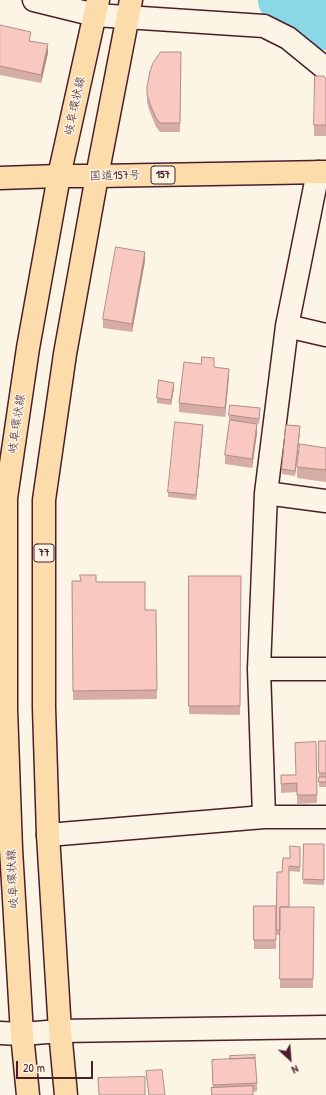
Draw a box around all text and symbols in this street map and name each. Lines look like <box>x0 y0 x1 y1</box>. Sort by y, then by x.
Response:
street label: 岐阜環状線 <box>62 75 88 137</box>
road number: 157 <box>151 166 175 184</box>
street label: 国道157号 <box>89 168 141 184</box>
street label: 岐阜環状線 <box>6 393 28 455</box>
road number: 77 <box>34 544 54 562</box>
street label: 岐阜環状線 <box>4 849 22 909</box>
north arrow <box>270 1039 310 1079</box>
scale bar <box>18 1053 95 1079</box>
text: 20 m <box>23 1059 45 1076</box>
text: N <box>290 1062 301 1077</box>

